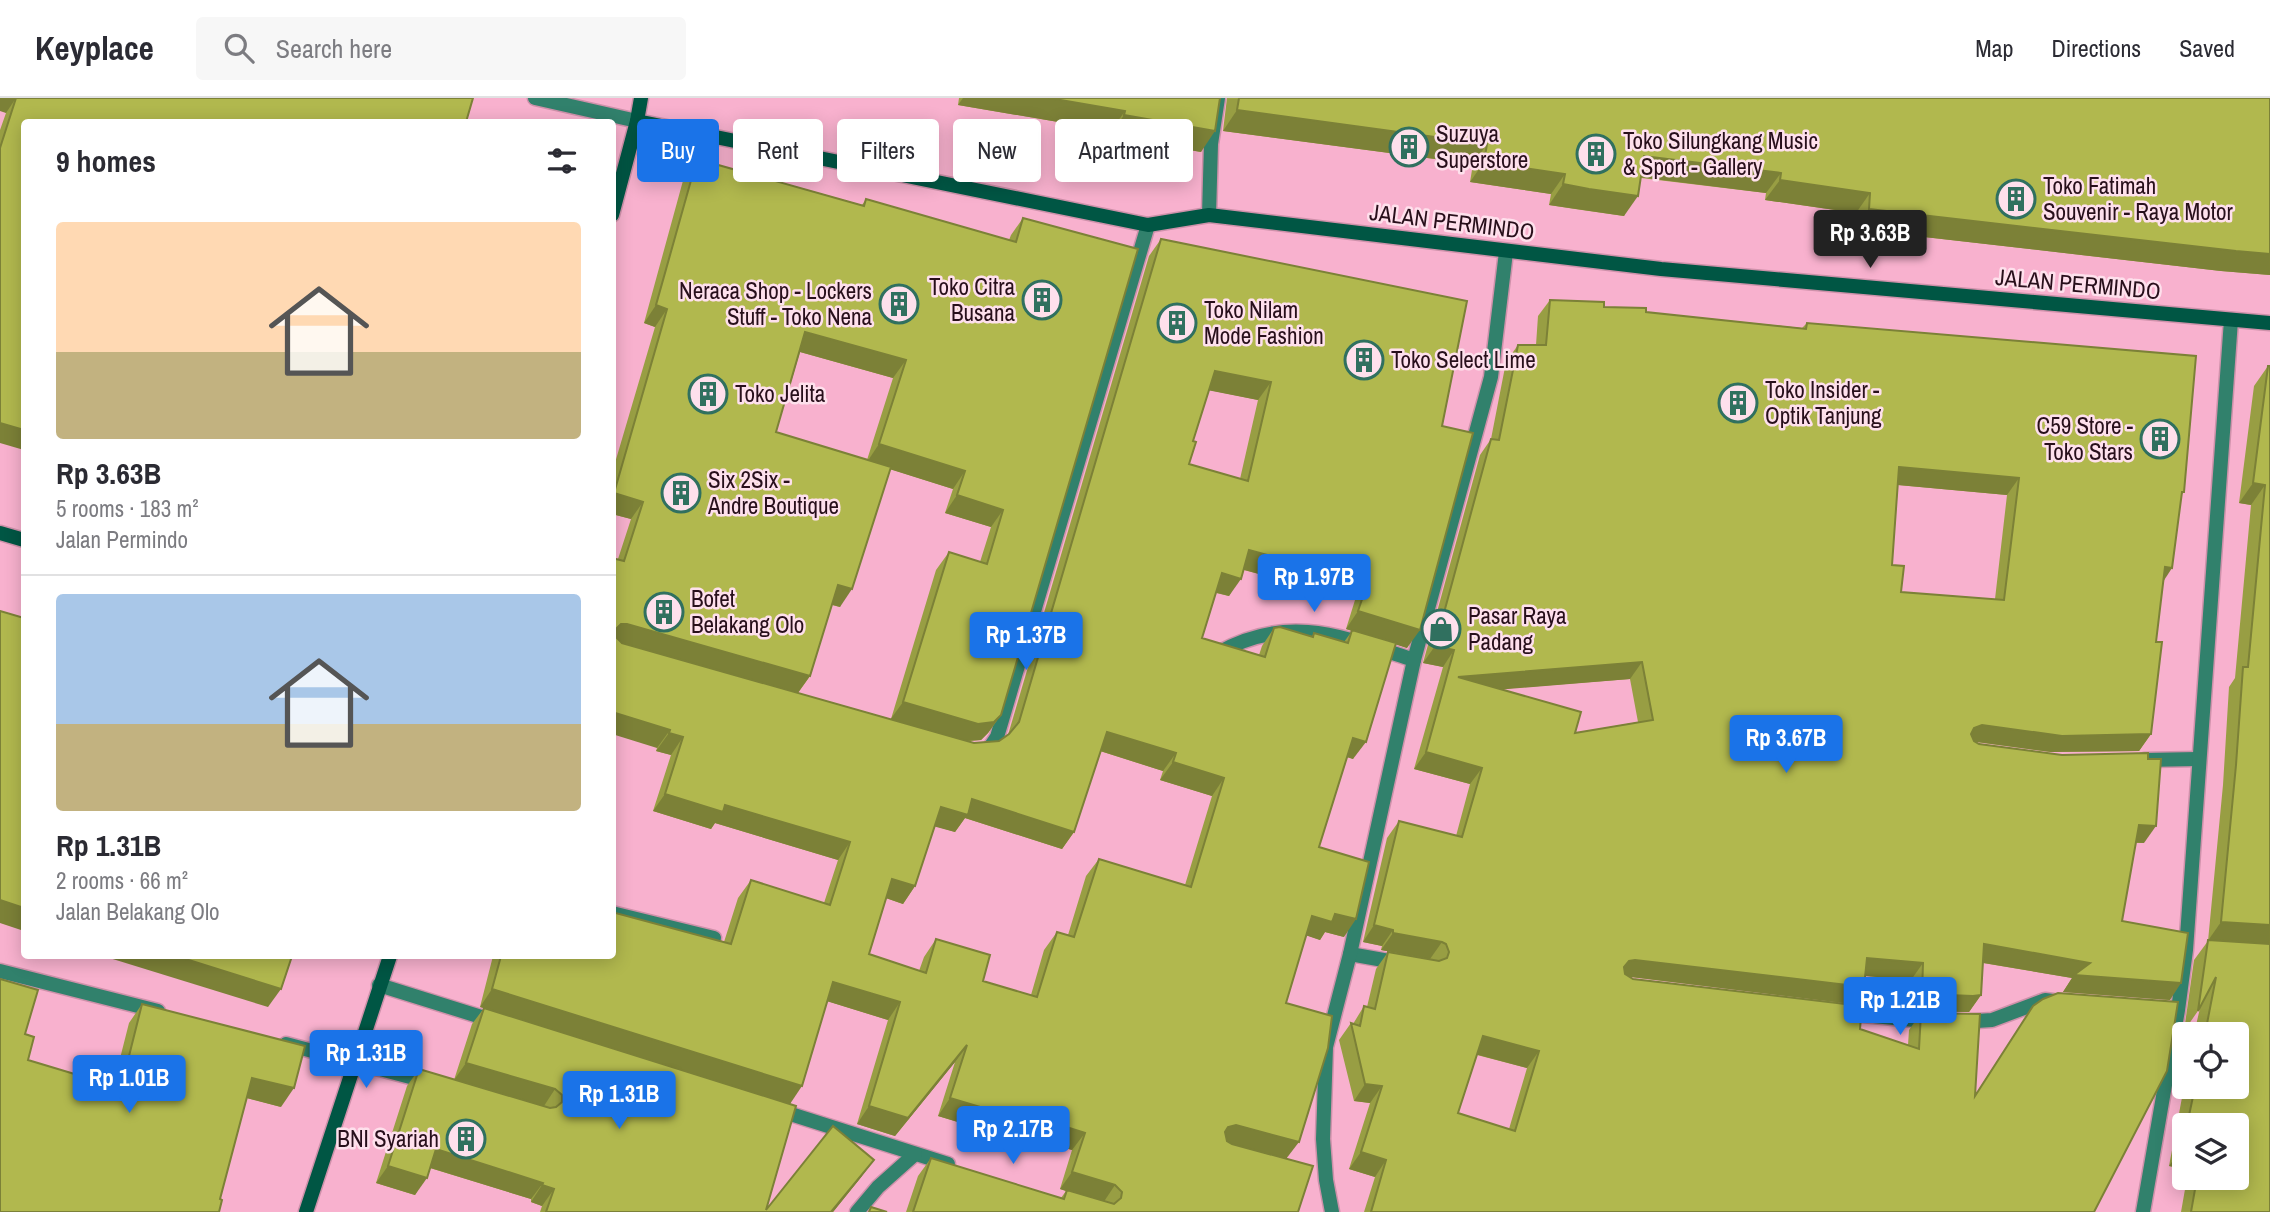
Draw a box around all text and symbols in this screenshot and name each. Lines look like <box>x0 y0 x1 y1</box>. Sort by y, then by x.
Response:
search box <box>196 17 686 80</box>
text: Keyplace <box>35 26 154 70</box>
icon: search <box>220 29 258 67</box>
text: Search here <box>276 31 392 66</box>
text: Map <box>1975 32 2013 64</box>
text: Directions <box>2051 32 2141 64</box>
text: Saved <box>2179 32 2235 64</box>
place label: Suzuya Superstore <box>1436 118 1528 175</box>
chip: Buy <box>637 119 719 182</box>
chip: Rent <box>733 119 823 182</box>
chip: Filters <box>837 119 939 182</box>
chip: New <box>953 119 1041 182</box>
chip: Apartment <box>1055 119 1193 182</box>
place label: Toko Silungkang Music & Sport - Gallery <box>1623 125 1818 182</box>
building icon: Suzuya Superstore <box>1388 126 1430 168</box>
building icon: Toko Silungkang Music & Sport - Gallery <box>1575 133 1617 175</box>
text: 9 homes <box>56 141 156 181</box>
icon: filters <box>543 142 581 180</box>
place label: Toko Fatimah Souvenir - Raya Motor <box>2043 170 2233 227</box>
building icon: Toko Fatimah Souvenir - Raya Motor <box>1995 178 2037 220</box>
street label: JALAN PERMINDO <box>1368 196 1536 247</box>
pin: Rp 3.63B <box>1798 211 1942 270</box>
text: Rp 3.63B <box>1830 217 1910 248</box>
street label: JALAN PERMINDO <box>1994 261 2162 306</box>
icon: home <box>256 268 382 394</box>
place label: Toko Citra Busana <box>929 271 1016 328</box>
place label: Neraca Shop - Lockers Stuff - Toko Nena <box>679 275 873 332</box>
building icon: Toko Citra Busana <box>1021 279 1063 321</box>
building icon: Neraca Shop - Lockers Stuff - Toko Nena <box>878 283 920 325</box>
place label: Toko Nilam Mode Fashion <box>1204 294 1324 351</box>
building icon: Toko Nilam Mode Fashion <box>1156 302 1198 344</box>
building icon: Toko Select Lime <box>1343 339 1385 381</box>
place label: Toko Select Lime <box>1391 344 1536 375</box>
building icon: Toko Jelita <box>687 373 729 415</box>
place label: Toko Insider - Optik Tanjung <box>1765 374 1882 431</box>
place label: Toko Jelita <box>735 378 826 409</box>
building icon: Toko Insider - Optik Tanjung <box>1717 382 1759 424</box>
place label: C59 Store - Toko Stars <box>2037 410 2134 467</box>
building icon: C59 Store - Toko Stars <box>2139 418 2181 460</box>
text: Rp 3.63B <box>56 453 161 493</box>
place label: Six 2Six - Andre Boutique <box>707 464 839 521</box>
building icon: Six 2Six - Andre Boutique <box>660 472 702 514</box>
text: 5 rooms · 183 m² <box>56 493 199 524</box>
text: Jalan Permindo <box>56 524 188 555</box>
pin: Rp 1.97B <box>1242 554 1386 614</box>
text: Rp 1.97B <box>1274 561 1354 592</box>
place label: Bofet Belakang Olo <box>691 583 804 640</box>
building icon: Bofet Belakang Olo <box>643 591 685 633</box>
place label: Pasar Raya Padang <box>1468 600 1567 657</box>
shop icon: Pasar Raya Padang <box>1420 608 1462 650</box>
pin: Rp 1.37B <box>954 612 1098 672</box>
text: Rp 1.37B <box>986 619 1066 650</box>
icon: home <box>256 640 382 766</box>
pin: Rp 3.67B <box>1714 716 1858 775</box>
text: Rp 3.67B <box>1746 722 1826 753</box>
text: Rp 1.31B <box>56 825 161 865</box>
text: 2 rooms · 66 m² <box>56 865 188 896</box>
text: Jalan Belakang Olo <box>56 896 220 927</box>
pin: Rp 1.21B <box>1828 978 1972 1037</box>
text: Rp 1.21B <box>1860 984 1940 1015</box>
map controls <box>2172 1022 2249 1190</box>
button: locate <box>2172 1022 2249 1099</box>
pin: Rp 1.31B <box>294 1030 438 1090</box>
text: Rp 1.31B <box>326 1037 406 1068</box>
pin: Rp 1.01B <box>57 1056 201 1115</box>
text: Rp 1.01B <box>89 1062 169 1093</box>
pin: Rp 1.31B <box>547 1072 691 1131</box>
text: Rp 1.31B <box>579 1078 659 1109</box>
pin: Rp 2.17B <box>941 1107 1085 1166</box>
text: Rp 2.17B <box>973 1113 1053 1144</box>
button: layers <box>2172 1113 2249 1190</box>
building icon: BNI Syariah <box>445 1118 487 1160</box>
place label: BNI Syariah <box>337 1123 439 1154</box>

